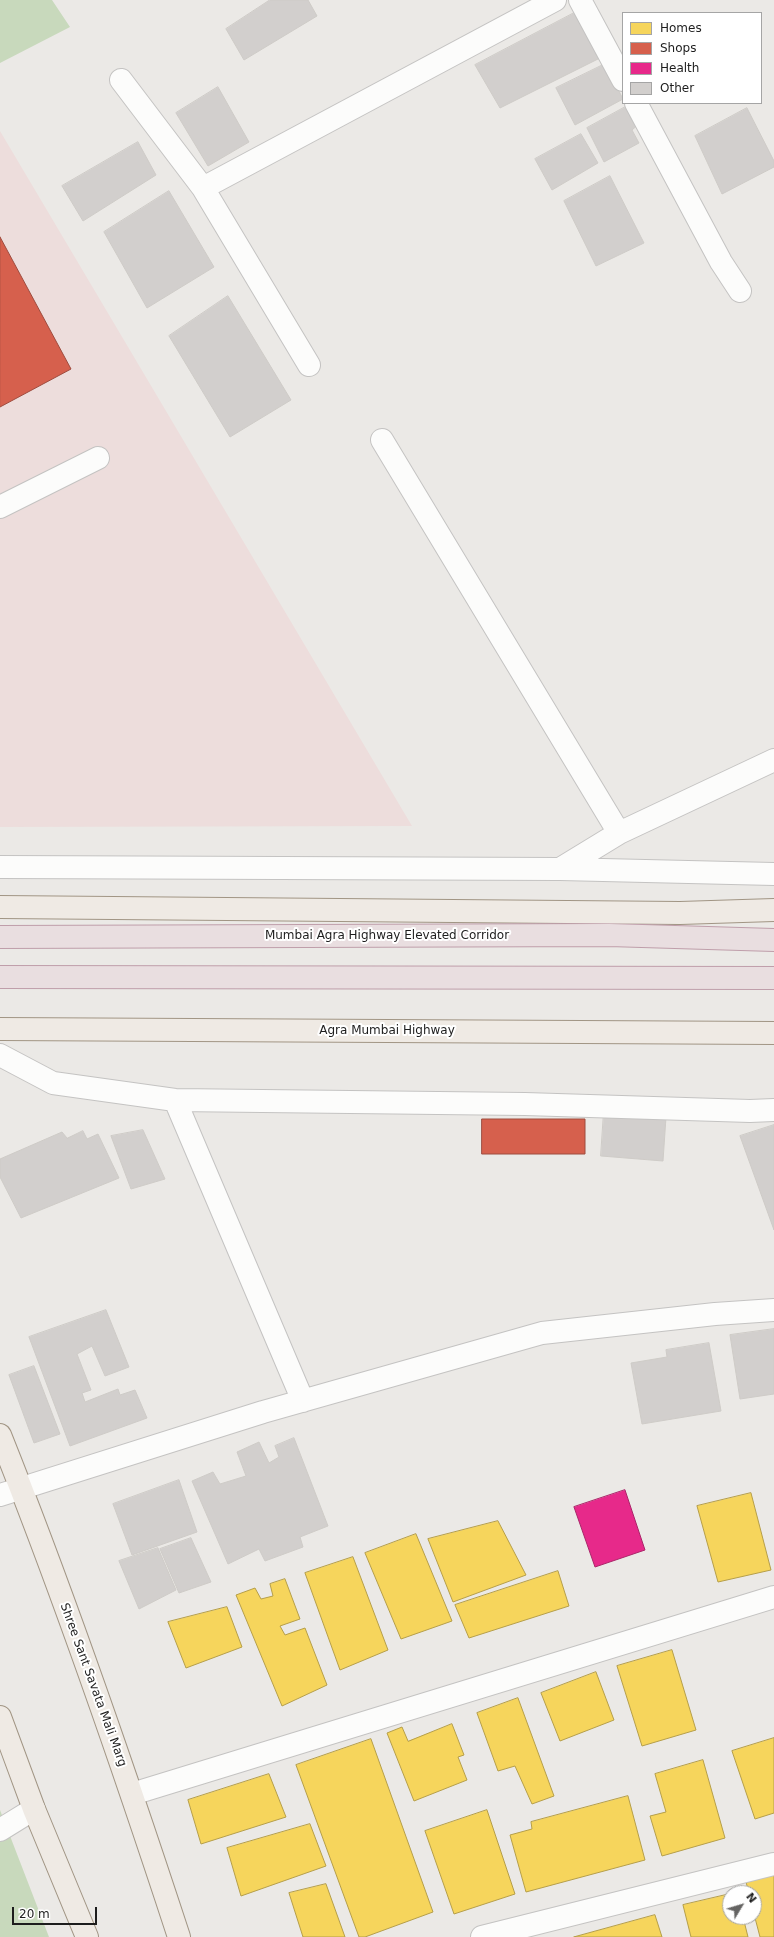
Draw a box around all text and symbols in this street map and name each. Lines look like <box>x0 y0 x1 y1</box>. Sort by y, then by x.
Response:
legend <box>622 12 762 104</box>
text: Homes <box>660 21 702 35</box>
text: Shops <box>660 41 696 55</box>
text: Health <box>660 61 699 75</box>
text: Other <box>660 81 694 95</box>
street label: Mumbai Agra Highway Elevated Corridor <box>265 929 509 943</box>
street label: Agra Mumbai Highway <box>319 1024 455 1038</box>
street label: Shree Sant Savata Mali Marg <box>57 1601 129 1769</box>
north arrow <box>722 1885 762 1925</box>
text: N <box>743 1890 759 1906</box>
scale bar <box>14 1899 99 1925</box>
text: 20 m <box>19 1907 50 1921</box>

